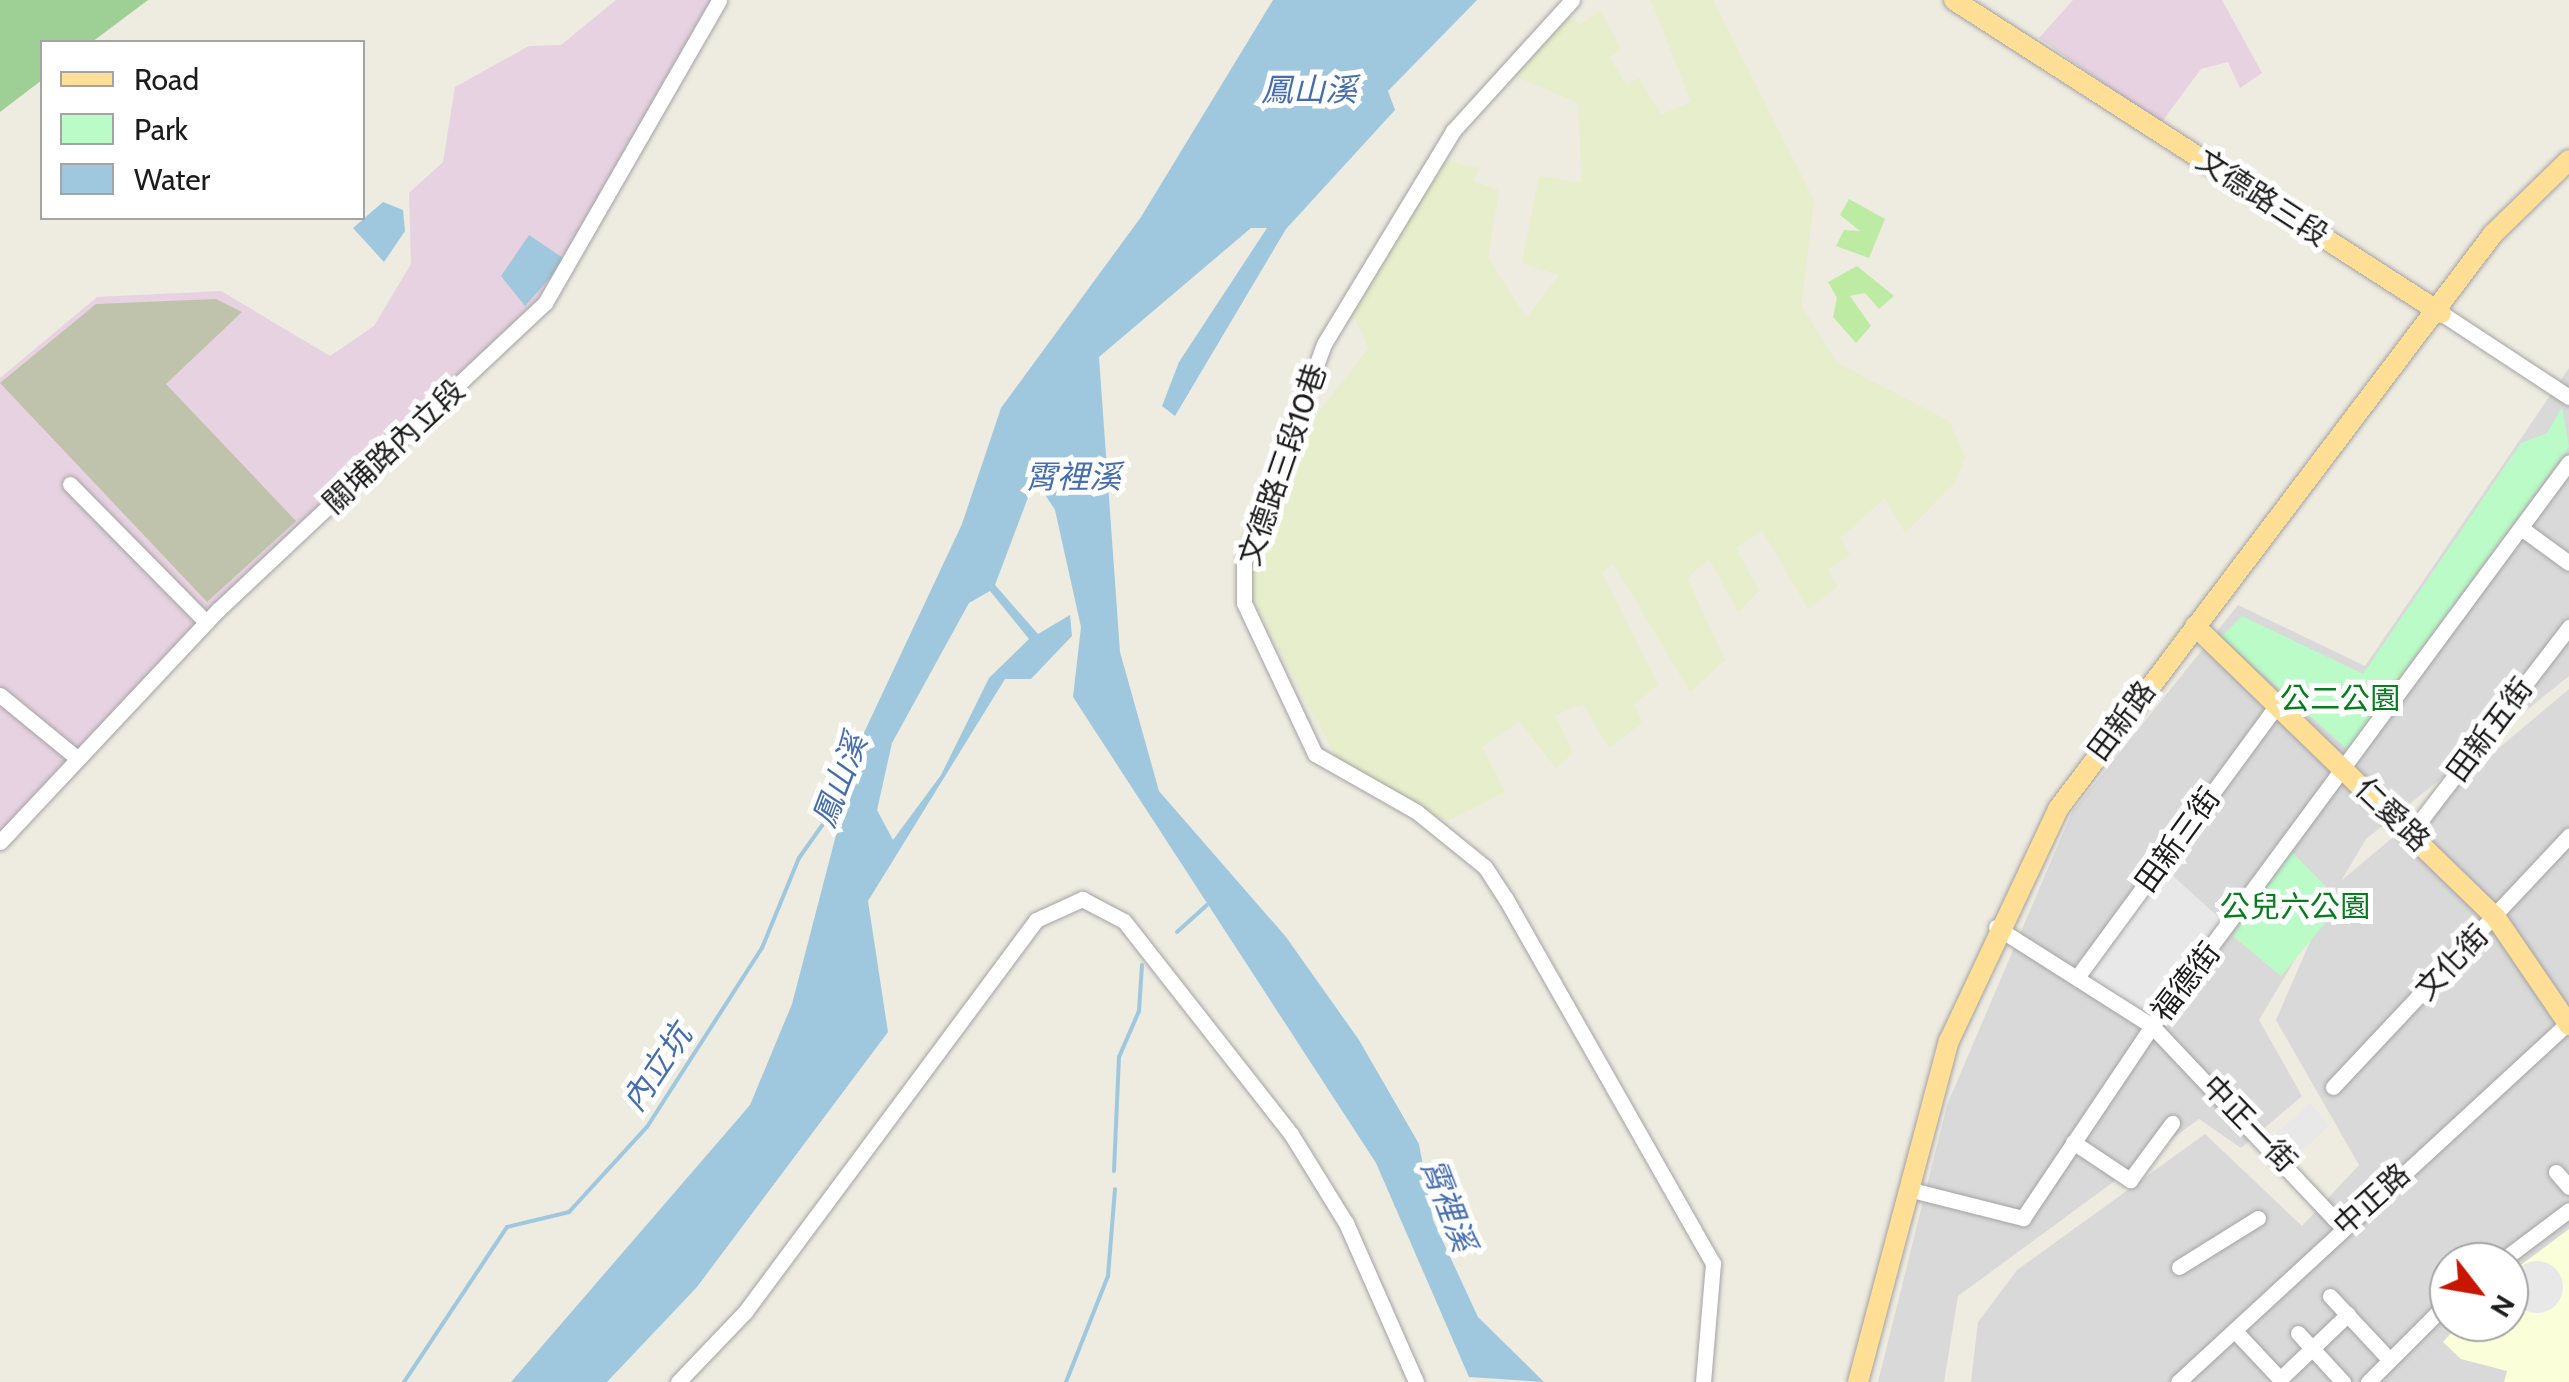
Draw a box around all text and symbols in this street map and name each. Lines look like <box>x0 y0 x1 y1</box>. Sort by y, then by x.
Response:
legend <box>40 40 365 220</box>
text: Road <box>134 61 199 98</box>
water label: 鳳山溪 <box>1261 71 1357 109</box>
text: Park <box>134 111 188 148</box>
street label: 文德路三段 <box>2189 142 2335 254</box>
text: Water <box>134 161 210 198</box>
street label: 文德路三段10巷 <box>1232 360 1334 570</box>
street label: 關埔路內立段 <box>316 372 472 522</box>
water label: 霄裡溪 <box>1025 458 1121 496</box>
street label: 田新五街 <box>2440 671 2540 789</box>
street label: 田新路 <box>2081 674 2163 768</box>
park label: 公二公園 <box>2280 681 2400 717</box>
water label: 鳳山溪 <box>805 729 875 833</box>
street label: 仁愛路 <box>2347 771 2437 859</box>
street label: 田新三街 <box>2128 781 2228 899</box>
park label: 公兒六公園 <box>2220 889 2370 925</box>
street label: 文化街 <box>2408 918 2496 1008</box>
street label: 福德街 <box>2144 935 2228 1029</box>
water label: 內立坑 <box>614 1017 700 1119</box>
street label: 中正一街 <box>2194 1068 2304 1180</box>
water label: 霄裡溪 <box>1413 1153 1483 1257</box>
street label: 中正路 <box>2327 1157 2417 1243</box>
north arrow <box>2429 1242 2529 1342</box>
text: N <box>2483 1289 2523 1324</box>

